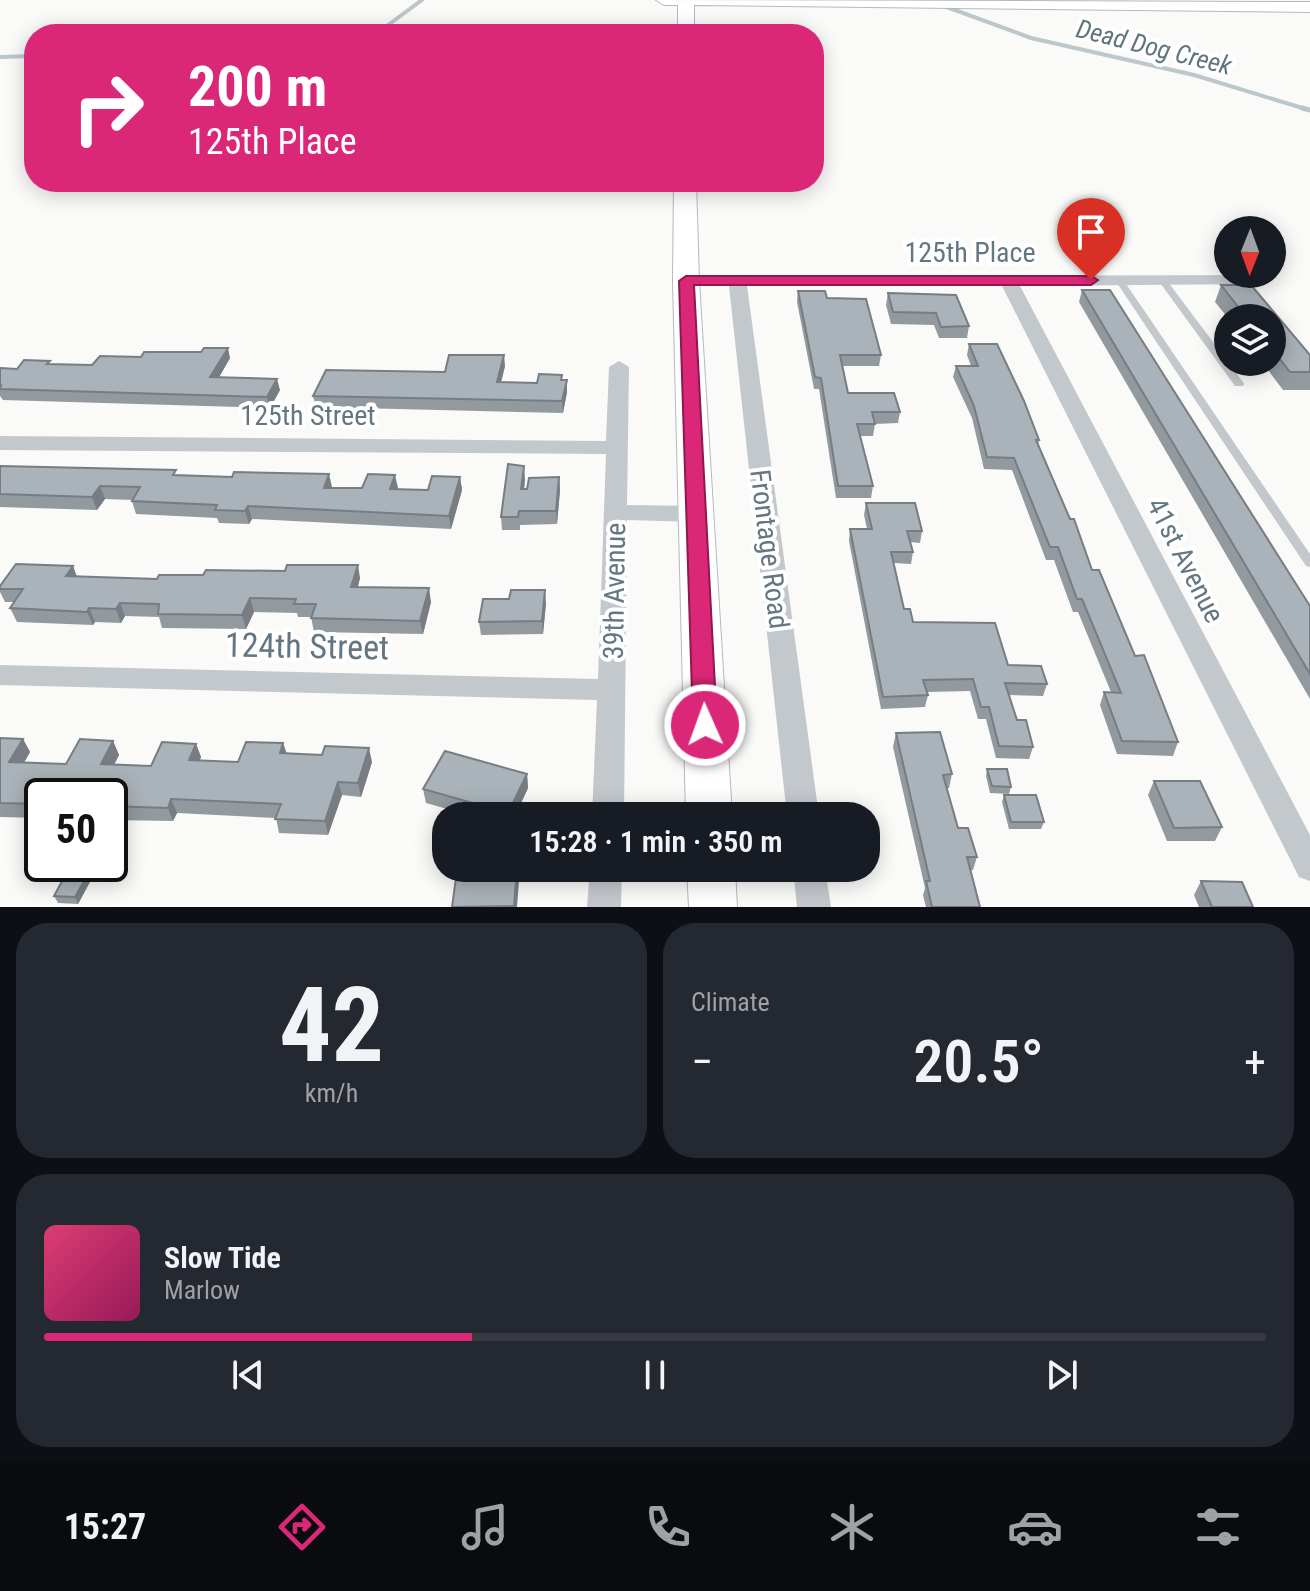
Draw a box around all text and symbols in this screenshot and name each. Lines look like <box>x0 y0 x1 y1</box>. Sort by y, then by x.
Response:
water label: Dead Dog Creek <box>1073 13 1235 81</box>
text: 200 m <box>188 54 327 120</box>
icon: right <box>56 56 160 160</box>
text: 125th Place <box>188 121 357 163</box>
pin <box>1057 198 1125 280</box>
icon: arrive <box>1069 210 1113 254</box>
north arrow <box>1214 216 1286 288</box>
map controls <box>1214 216 1286 376</box>
street label: 125th Place <box>904 236 1036 269</box>
button: layers <box>1214 304 1286 376</box>
street label: 125th Street <box>240 399 376 432</box>
street label: Frontage Road <box>743 468 796 631</box>
street label: 41st Avenue <box>1140 492 1231 628</box>
street label: 39th Avenue <box>597 522 632 660</box>
street label: 124th Street <box>225 625 389 667</box>
position arrow <box>663 683 747 767</box>
speed limit sign: 50 <box>24 778 128 882</box>
text: 15:28 · 1 min · 350 m <box>529 824 783 859</box>
text: 42 <box>279 965 384 1086</box>
text: Climate <box>691 987 770 1017</box>
text: 20.5° <box>913 1026 1044 1097</box>
text: − <box>691 1036 713 1088</box>
text: + <box>1244 1036 1266 1088</box>
text: km/h <box>305 1078 358 1108</box>
text: Slow Tide <box>164 1240 281 1275</box>
text: Marlow <box>164 1275 240 1305</box>
icon: previous <box>226 1353 270 1397</box>
icon: pause <box>633 1353 677 1397</box>
icon: next <box>1040 1353 1084 1397</box>
icon: directions <box>274 1499 330 1555</box>
icon: music <box>457 1499 513 1555</box>
icon: phone <box>640 1499 696 1555</box>
icon: climate <box>824 1499 880 1555</box>
icon: car <box>1007 1499 1063 1555</box>
icon: filters <box>1190 1499 1246 1555</box>
text: 15:27 <box>64 1506 146 1548</box>

